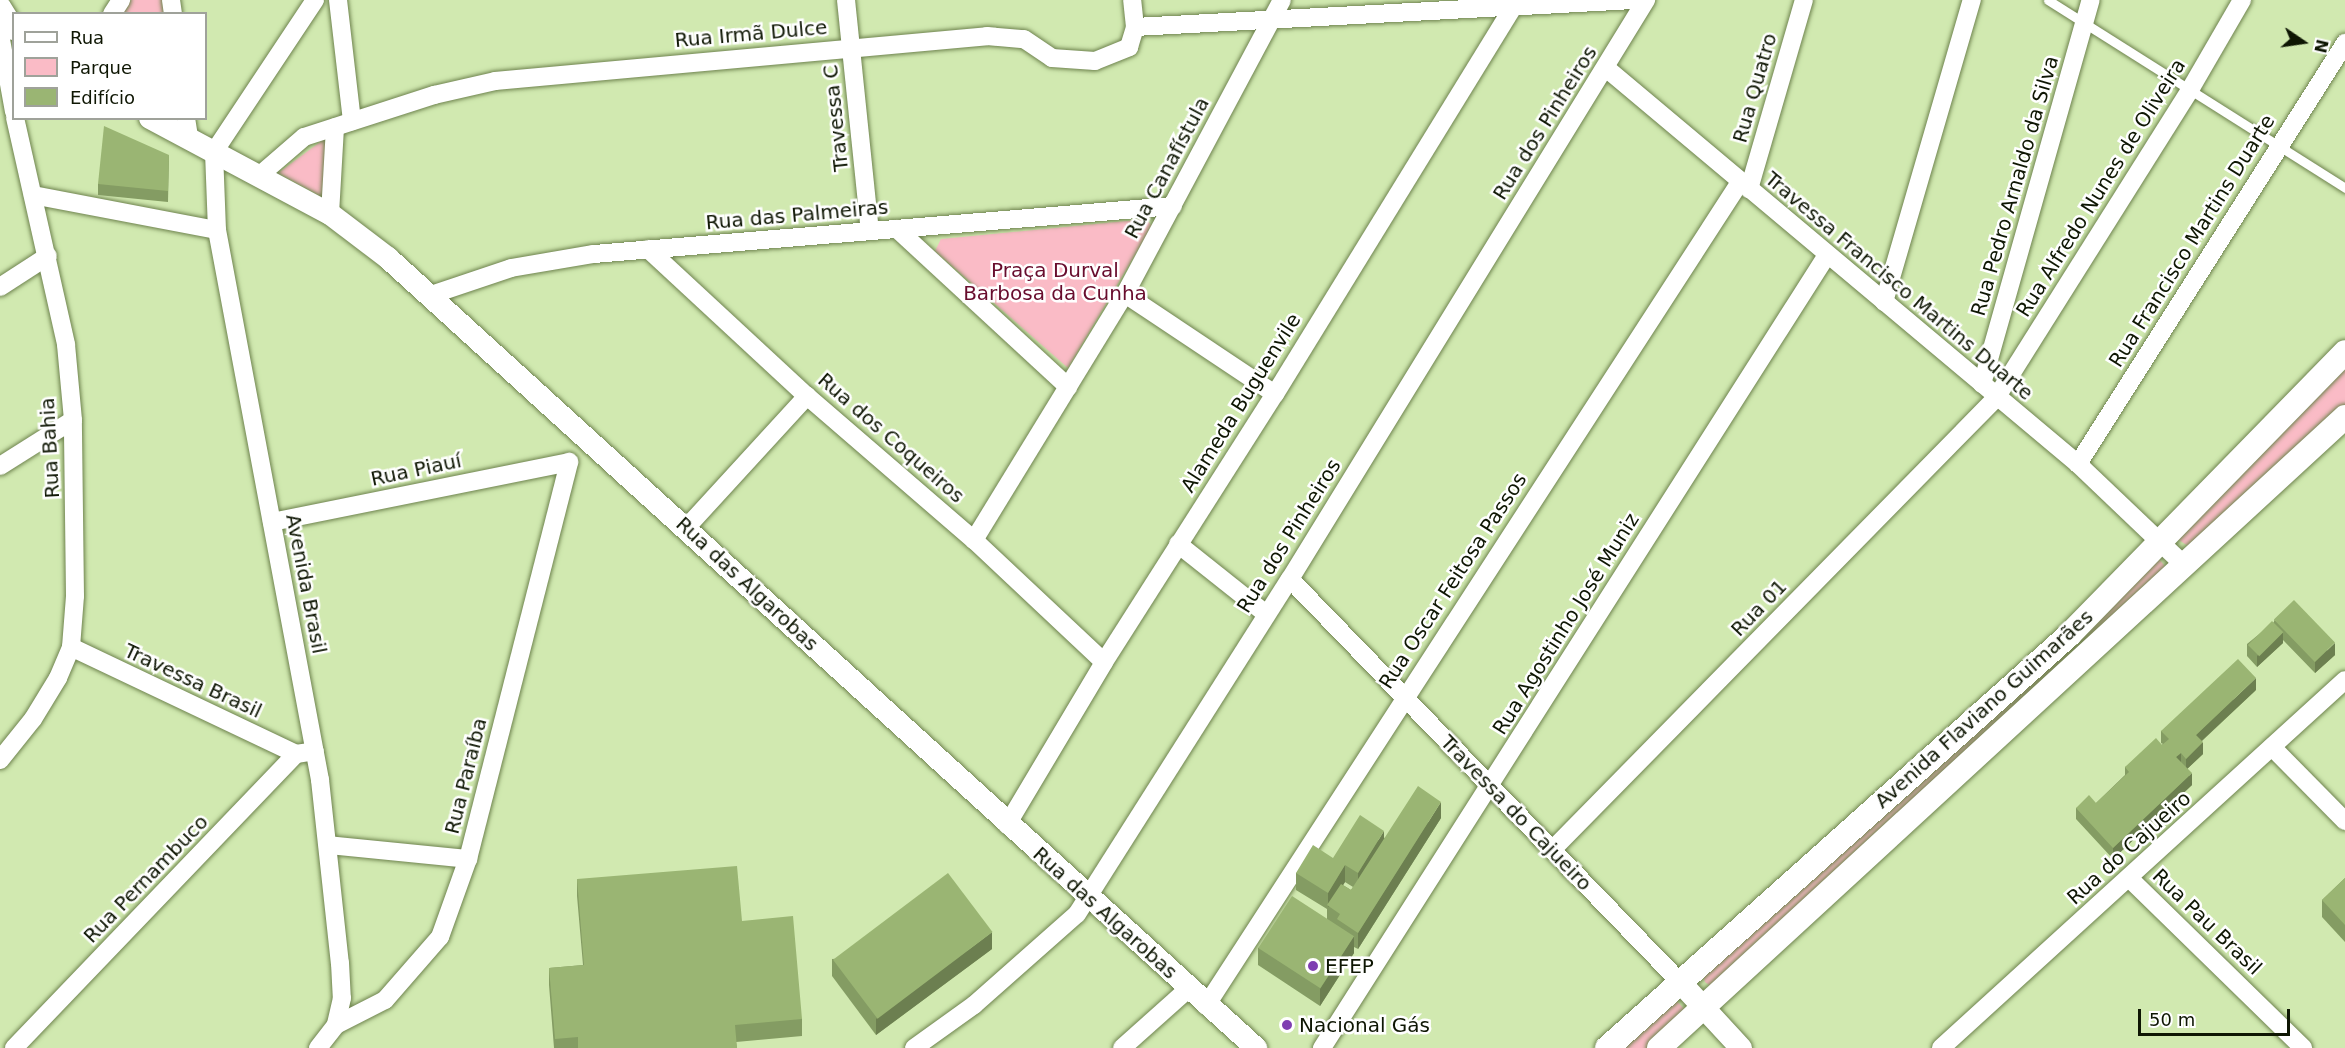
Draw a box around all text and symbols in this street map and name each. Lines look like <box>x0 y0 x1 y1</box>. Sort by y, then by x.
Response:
legend <box>12 12 207 120</box>
north arrow <box>2273 12 2333 72</box>
street label: Rua Irmã Dulce <box>674 15 828 53</box>
text: Rua <box>70 27 104 48</box>
street label: Rua Quatro <box>1728 30 1782 146</box>
text: N <box>2310 37 2332 55</box>
street label: Rua dos Pinheiros <box>1488 42 1602 204</box>
street label: Rua Pedro Arnaldo da Silva <box>1966 53 2064 319</box>
street label: Rua Alfredo Nunes de Oliveira <box>2011 55 2191 321</box>
text: Parque <box>70 57 132 78</box>
street label: Travessa C <box>818 63 854 173</box>
text: Edifício <box>70 87 135 108</box>
street label: Rua Canafístula <box>1120 93 1214 243</box>
street label: Rua Francisco Martins Duarte <box>2104 110 2280 372</box>
street label: Travessa Francisco Martins Duarte <box>1760 167 2038 405</box>
street label: Rua das Palmeiras <box>705 195 889 235</box>
park label: Praça Durval Barbosa da Cunha <box>963 259 1147 306</box>
street label: Alameda Buguenvile <box>1176 309 1306 497</box>
street label: Rua dos Coqueiros <box>813 368 969 508</box>
street label: Rua Bahia <box>35 397 65 499</box>
street label: Rua Piauí <box>369 449 463 491</box>
street label: Rua dos Pinheiros <box>1232 455 1346 617</box>
street label: Rua Oscar Feitosa Passos <box>1374 469 1532 693</box>
street label: Rua Agostinho José Muniz <box>1488 509 1644 739</box>
street label: Avenida Brasil <box>281 512 331 656</box>
street label: Rua das Algarobas <box>671 512 823 656</box>
street label: Rua 01 <box>1726 575 1792 641</box>
street label: Avenida Flaviano Guimarães <box>1870 605 2098 813</box>
street label: Travessa Brasil <box>120 639 266 723</box>
street label: Rua Paraíba <box>440 716 492 836</box>
street label: Travessa do Cajueiro <box>1435 730 1597 896</box>
street label: Rua do Cajueiro <box>2062 786 2196 910</box>
street label: Rua Pernambuco <box>79 810 213 948</box>
street label: Rua das Algarobas <box>1028 842 1182 984</box>
street label: Rua Pau Brasil <box>2147 864 2267 980</box>
place label: EFEP <box>1325 954 1374 978</box>
marker: EFEP <box>1306 959 1320 973</box>
scale bar <box>2141 997 2292 1035</box>
text: 50 m <box>2149 1009 2195 1030</box>
place label: Nacional Gás <box>1299 1013 1430 1037</box>
marker: Nacional Gás <box>1280 1018 1294 1032</box>

